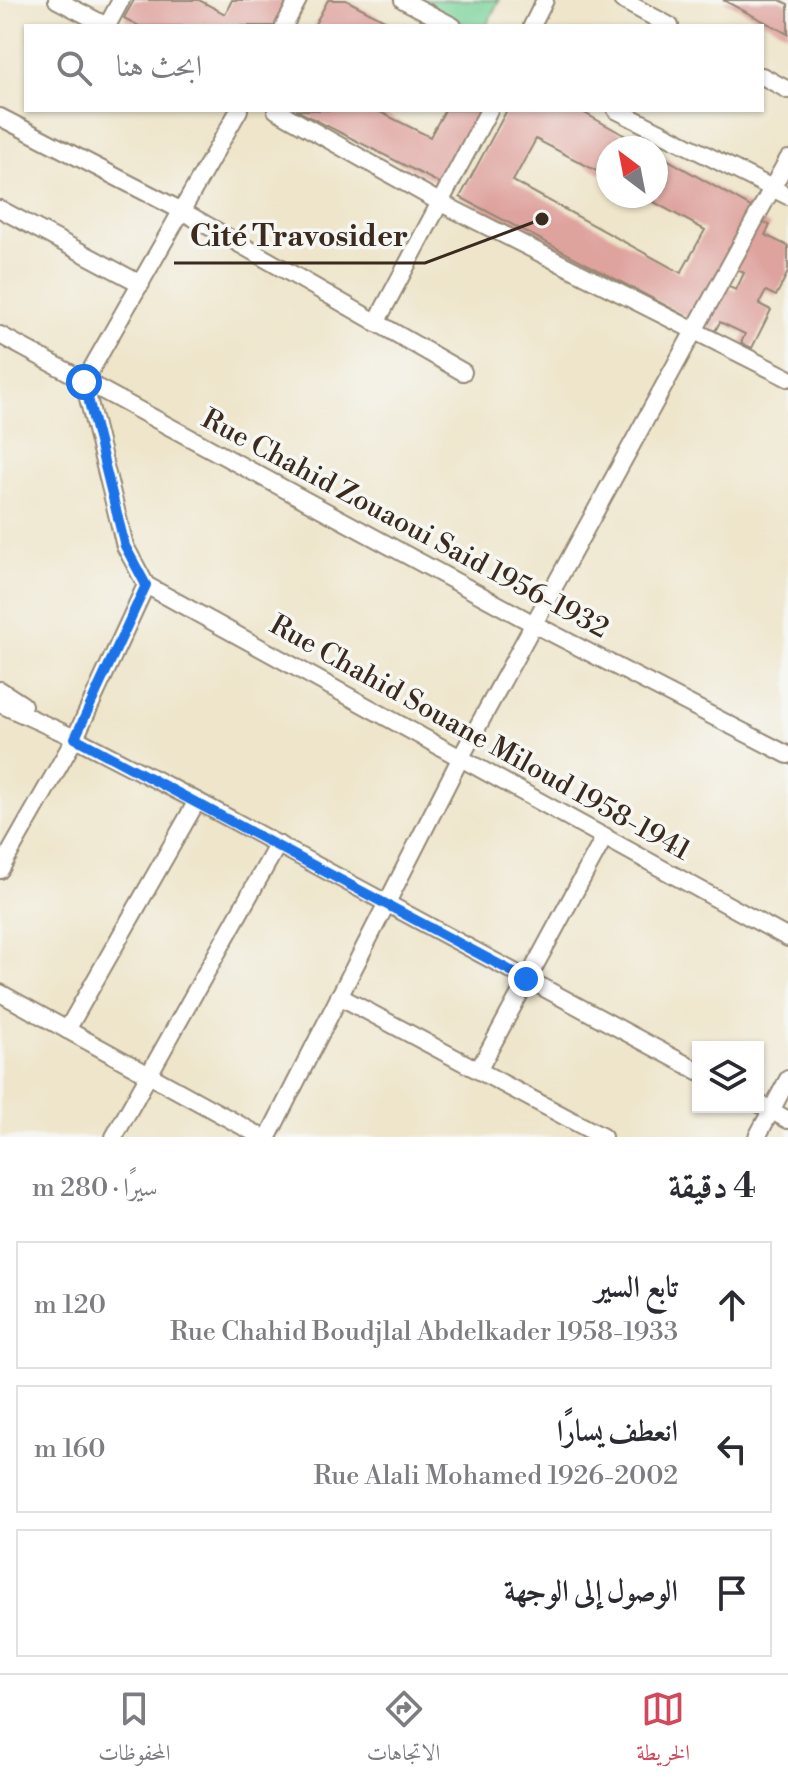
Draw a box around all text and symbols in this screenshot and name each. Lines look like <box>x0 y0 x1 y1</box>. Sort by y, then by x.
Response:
search box <box>24 24 764 112</box>
icon: search <box>52 46 96 90</box>
text: ابحث هنا <box>116 48 202 86</box>
north arrow <box>596 136 668 208</box>
callout: Cité Travosider <box>174 209 425 263</box>
text: Cité Travosider <box>190 218 408 256</box>
route start <box>66 364 102 400</box>
street label: Rue Chahid Zouaoui Said 1956-1932 <box>196 402 614 646</box>
street label: Rue Chahid Souane Miloud 1958-1941 <box>264 607 696 869</box>
route end <box>508 961 544 997</box>
map controls <box>692 1041 764 1113</box>
button: layers <box>692 1041 764 1113</box>
text: 4 دقيقة <box>668 1166 756 1208</box>
text: سيرًا · 280 m <box>32 1172 158 1204</box>
text: تابع السير <box>595 1269 678 1307</box>
icon: ahead <box>710 1283 754 1327</box>
text: 120 m <box>34 1289 106 1321</box>
text: Rue Chahid Boudjlal Abdelkader 1958-1933 <box>170 1316 678 1348</box>
text: انعطف يسارًا <box>557 1413 678 1451</box>
icon: left <box>710 1427 754 1471</box>
text: 160 m <box>34 1433 105 1465</box>
text: Rue Alali Mohamed 1926-2002 <box>314 1460 678 1492</box>
icon: arrive <box>710 1571 754 1615</box>
text: الوصول إلى الوجهة <box>504 1573 678 1611</box>
tab: المحفوظات <box>98 1687 171 1774</box>
tab: الاتجاهات <box>367 1687 440 1774</box>
tab: الخريطة <box>636 1687 690 1774</box>

